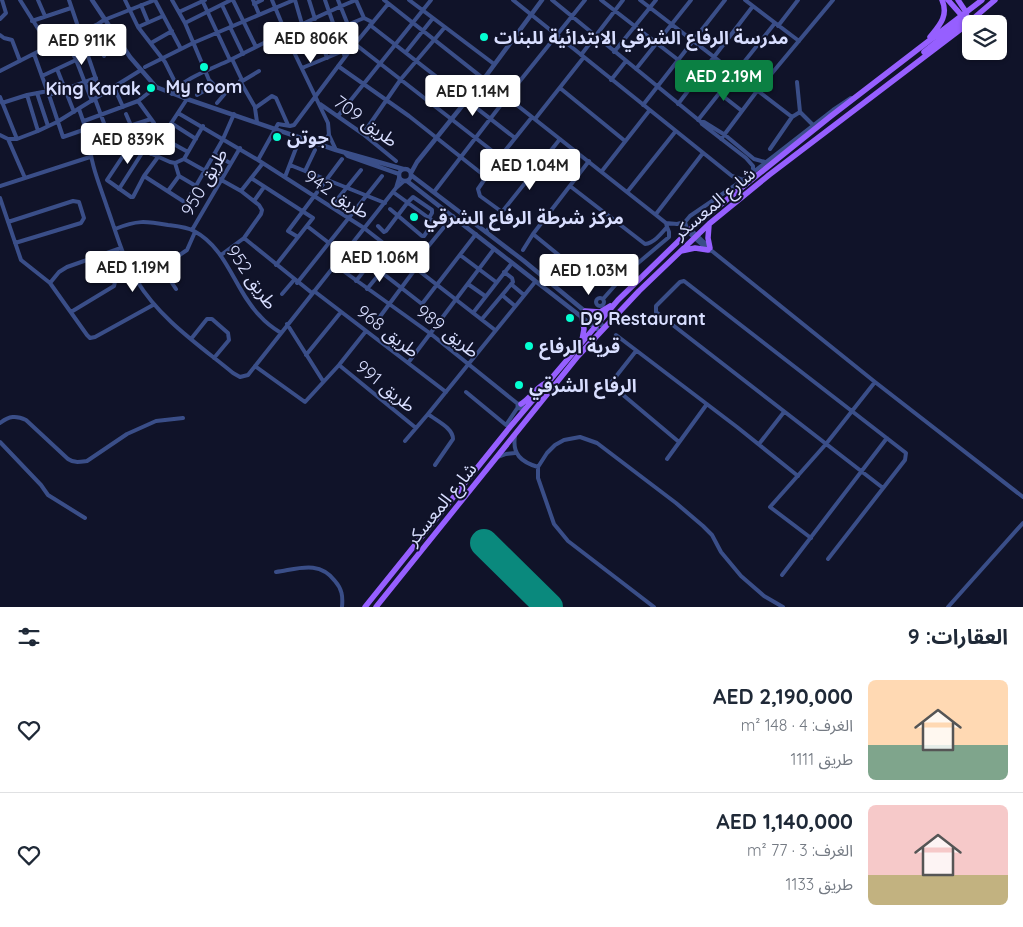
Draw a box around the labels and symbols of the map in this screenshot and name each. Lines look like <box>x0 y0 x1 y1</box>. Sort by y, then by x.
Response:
pin: AED 806K <box>259 22 363 64</box>
pin: AED 911K <box>30 23 134 66</box>
place label: مدرسة الرفاع الشرقي الابتدائية للبنات <box>494 26 789 52</box>
marker: مدرسة الرفاع الشرقي الابتدائية للبنات <box>478 31 490 43</box>
pin: AED 2.19M <box>667 59 781 102</box>
marker: My room <box>198 61 210 73</box>
pin: AED 1.14M <box>416 74 530 117</box>
place label: My room <box>166 75 242 98</box>
place label: King Karak <box>45 77 141 100</box>
marker: King Karak <box>145 82 157 94</box>
street label: طريق 709 <box>329 90 403 152</box>
pin: AED 839K <box>76 122 180 165</box>
place label: جوتن <box>287 126 329 149</box>
marker: جوتن <box>271 131 283 143</box>
street label: طريق 950 <box>175 144 233 220</box>
pin: AED 1.04M <box>473 148 587 191</box>
street label: شارع المعسكر <box>667 162 762 247</box>
street label: طريق 942 <box>300 164 374 224</box>
place label: مركز شرطة الرفاع الشرقي <box>424 206 624 232</box>
marker: مركز شرطة الرفاع الشرقي <box>408 211 420 223</box>
street label: طريق 952 <box>222 240 282 314</box>
pin: AED 1.06M <box>323 240 437 283</box>
pin: AED 1.19M <box>76 250 190 293</box>
pin: AED 1.03M <box>532 254 646 296</box>
street label: طريق 968 <box>352 299 424 363</box>
street label: طريق 989 <box>412 299 484 363</box>
place label: D9 Restaurant <box>580 307 706 330</box>
marker: D9 Restaurant <box>564 312 576 324</box>
place label: قرية الرفاع <box>539 335 620 360</box>
marker: قرية الرفاع <box>523 340 535 352</box>
street label: طريق 991 <box>351 355 421 417</box>
place label: الرفاع الشرقي <box>529 374 637 400</box>
marker: الرفاع الشرقي <box>513 379 525 391</box>
street label: شارع المعسكر <box>400 458 484 553</box>

